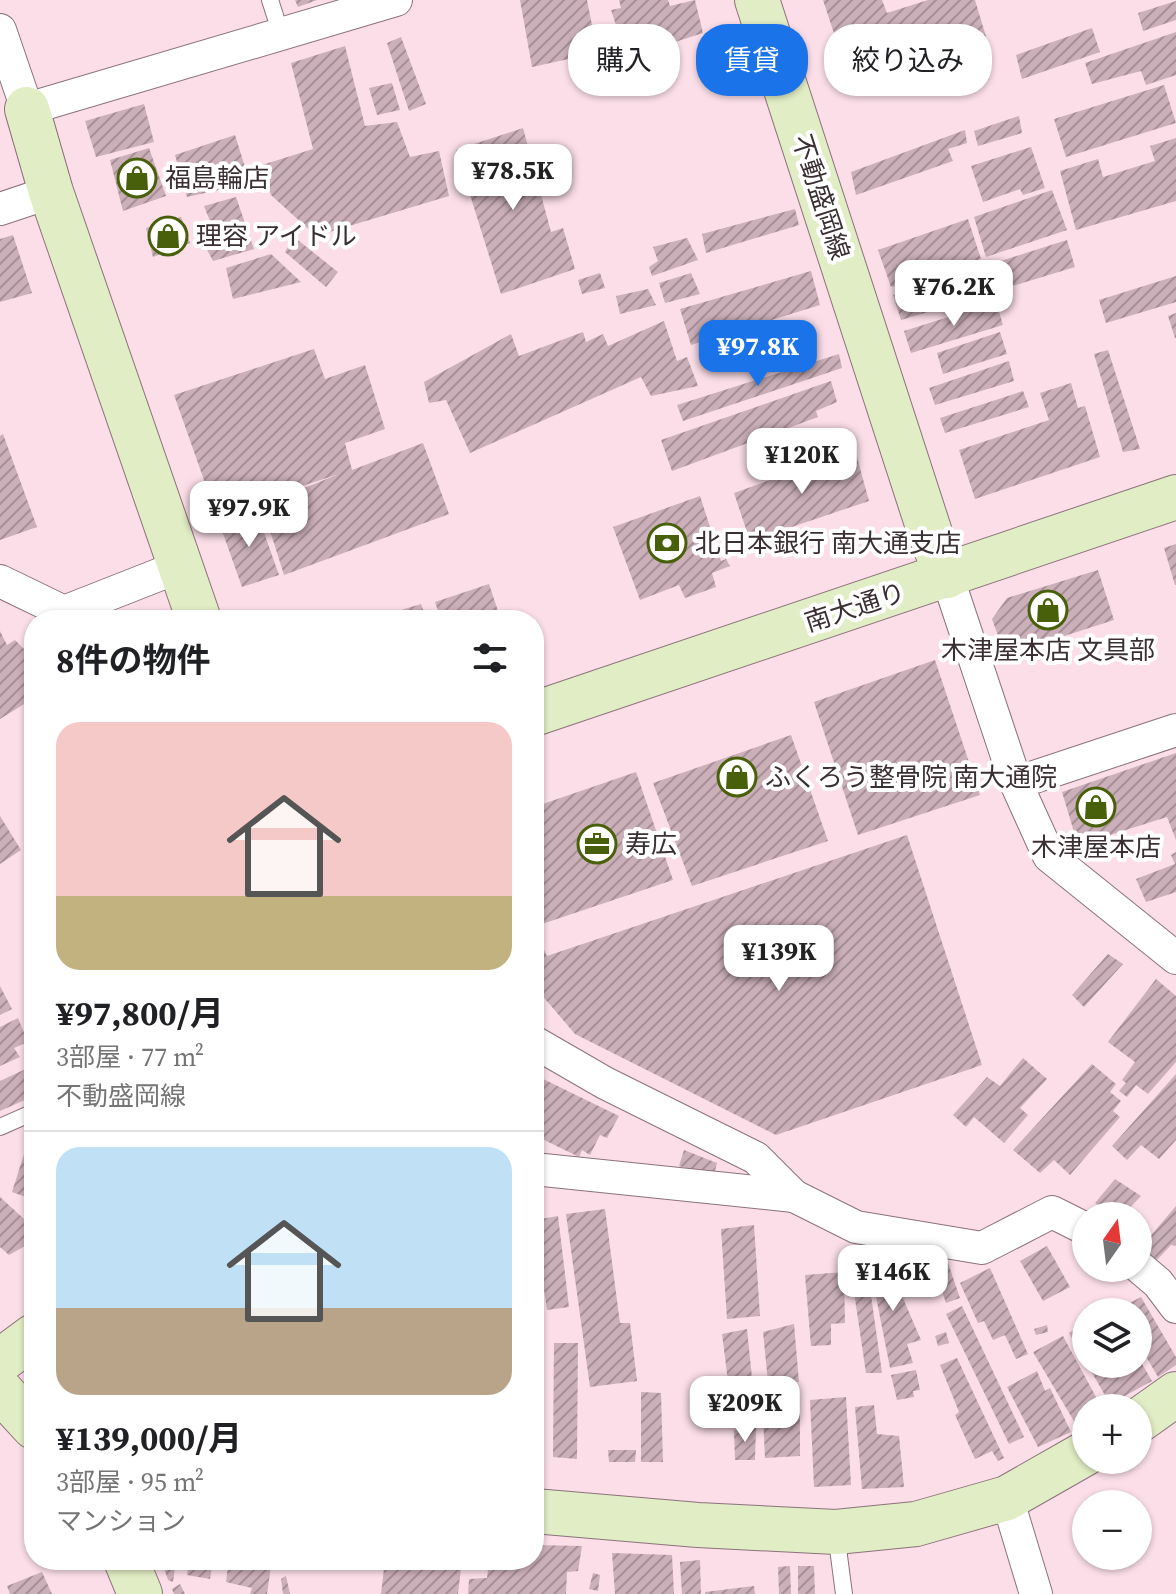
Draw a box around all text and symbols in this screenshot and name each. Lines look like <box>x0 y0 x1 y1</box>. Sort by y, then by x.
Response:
chip: 購入 <box>568 24 680 96</box>
chip: 賃貸 <box>696 24 808 96</box>
chip: 絞り込み <box>824 24 992 96</box>
street label: 不動盛岡線 <box>784 130 858 264</box>
pin: ¥78.5K <box>448 144 578 212</box>
text: ¥78.5K <box>472 152 554 188</box>
shop icon: 福島輪店 <box>116 157 158 199</box>
place label: 福島輪店 <box>165 160 269 196</box>
shop icon: 理容 アイドル <box>147 215 189 257</box>
place label: 理容 アイドル <box>196 218 357 254</box>
pin: ¥76.2K <box>889 260 1019 328</box>
text: ¥76.2K <box>913 268 995 304</box>
pin: ¥97.8K <box>693 320 823 388</box>
text: ¥97.8K <box>717 328 799 364</box>
pin: ¥120K <box>746 428 858 496</box>
text: ¥120K <box>765 436 839 472</box>
pin: ¥97.9K <box>184 481 314 549</box>
text: ¥97.9K <box>208 489 290 525</box>
bank icon: 北日本銀行 南大通支店 <box>646 522 688 564</box>
place label: 北日本銀行 南大通支店 <box>695 525 961 561</box>
street label: 南大通り <box>800 574 910 640</box>
shop icon: 木津屋本店 文具部 <box>1027 589 1069 631</box>
place label: 木津屋本店 文具部 <box>941 632 1155 668</box>
icon: filters <box>468 636 512 680</box>
text: 8件の物件 <box>56 637 210 683</box>
shop icon: ふくろう整骨院 南大通院 <box>716 756 758 798</box>
place label: ふくろう整骨院 南大通院 <box>765 759 1057 795</box>
icon: home <box>212 774 356 918</box>
shop icon: 木津屋本店 <box>1075 786 1117 828</box>
office icon: 寿広 <box>576 823 618 865</box>
place label: 寿広 <box>625 826 677 862</box>
place label: 木津屋本店 <box>1031 829 1161 865</box>
pin: ¥139K <box>723 925 835 993</box>
text: ¥139K <box>742 933 816 969</box>
text: ¥97,800/月 <box>56 990 224 1036</box>
text: 3部屋 · 77 m² <box>56 1039 204 1075</box>
text: 不動盛岡線 <box>56 1078 186 1114</box>
icon: home <box>212 1199 356 1343</box>
north arrow <box>1072 1202 1152 1282</box>
map controls <box>1072 1202 1152 1570</box>
pin: ¥146K <box>837 1245 949 1313</box>
text: ¥146K <box>856 1253 930 1289</box>
button: layers <box>1072 1298 1152 1378</box>
pin: ¥209K <box>689 1376 801 1444</box>
text: ¥209K <box>708 1384 782 1420</box>
button: + <box>1072 1394 1152 1474</box>
text: ¥139,000/月 <box>56 1415 242 1461</box>
text: 3部屋 · 95 m² <box>56 1464 204 1500</box>
button: − <box>1072 1490 1152 1570</box>
text: マンション <box>56 1503 186 1539</box>

